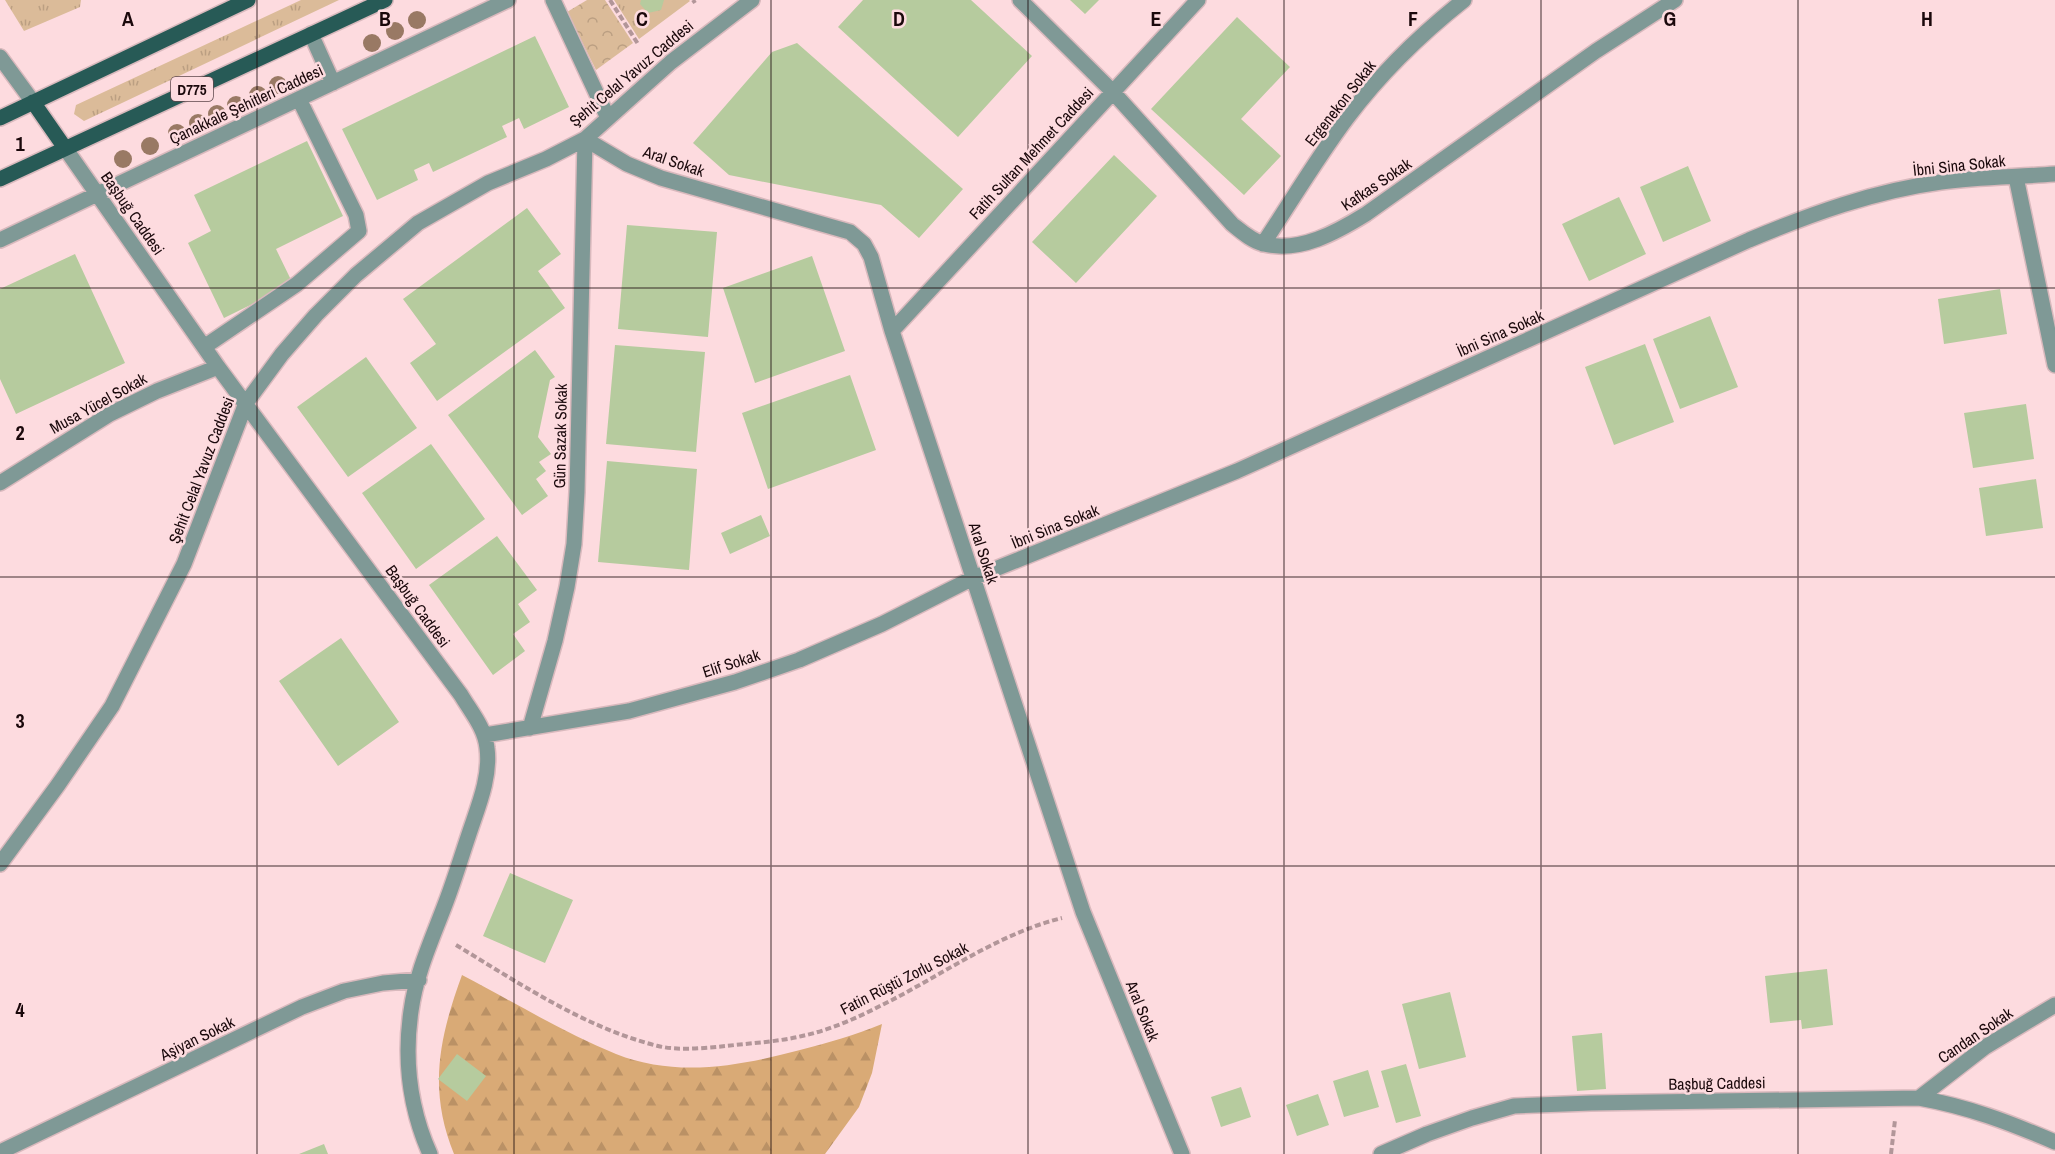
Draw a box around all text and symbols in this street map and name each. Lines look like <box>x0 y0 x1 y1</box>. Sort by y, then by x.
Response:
text: A <box>122 5 134 32</box>
text: B <box>379 5 391 32</box>
text: D <box>893 5 905 32</box>
text: E <box>1151 5 1162 32</box>
text: F <box>1408 5 1418 32</box>
text: G <box>1664 5 1676 32</box>
text: H <box>1921 5 1933 32</box>
street label: Şehit Celal Yavuz Caddesi <box>565 16 697 130</box>
street label: Ergenekon Sokak <box>1299 55 1381 151</box>
street label: Çanakkale Şehitleri Caddesi <box>166 59 326 149</box>
road number: D775 <box>171 77 213 101</box>
street label: Fatih Sultan Mehmet Caddesi <box>964 82 1098 224</box>
text: 1 <box>15 130 25 157</box>
street label: Aral Sokak <box>639 140 708 182</box>
street label: İbni Sina Sokak <box>1912 149 2007 181</box>
street label: Kafkas Sokak <box>1337 152 1416 216</box>
street label: Başbuğ Caddesi <box>96 167 170 259</box>
street label: İbni Sina Sokak <box>1453 304 1547 362</box>
street label: Musa Yücel Sokak <box>46 367 151 439</box>
street label: Gün Sazak Sokak <box>548 383 572 489</box>
street label: Şehit Celal Yavuz Caddesi <box>163 393 239 547</box>
text: 2 <box>15 419 25 446</box>
street label: İbni Sina Sokak <box>1008 498 1102 554</box>
street label: Aral Sokak <box>963 518 1004 587</box>
street label: Başbuğ Caddesi <box>381 560 455 652</box>
street label: Elif Sokak <box>700 643 763 683</box>
text: 3 <box>15 707 25 734</box>
street label: Fatin Rüştü Zorlu Sokak <box>836 936 972 1020</box>
street label: Aral Sokak <box>1121 977 1165 1045</box>
text: 4 <box>15 996 25 1023</box>
street label: Candan Sokak <box>1933 1002 2017 1068</box>
street label: Aşiyan Sokak <box>155 1010 238 1066</box>
street label: Başbuğ Caddesi <box>1668 1071 1766 1095</box>

